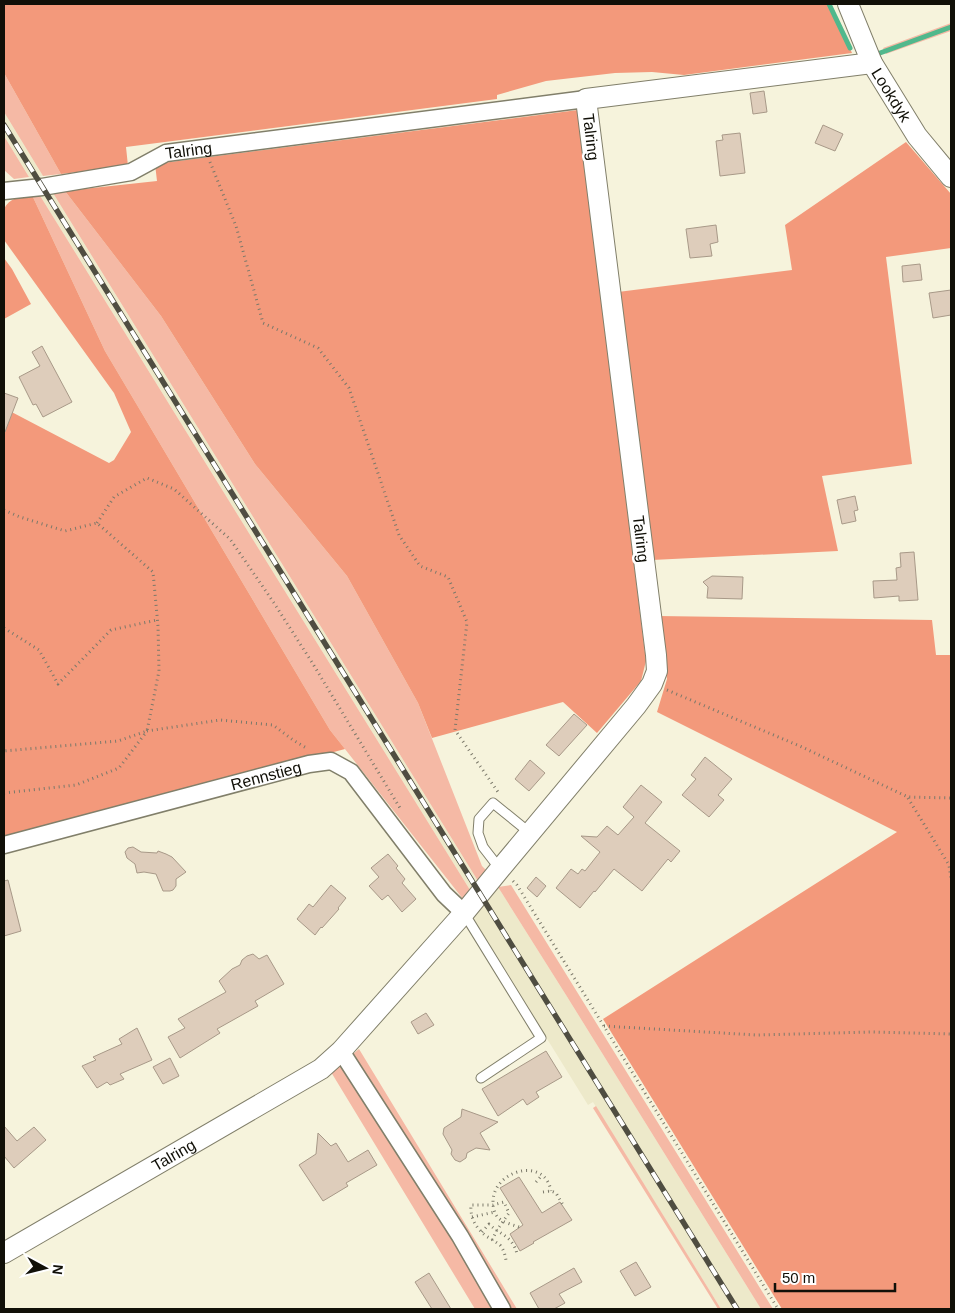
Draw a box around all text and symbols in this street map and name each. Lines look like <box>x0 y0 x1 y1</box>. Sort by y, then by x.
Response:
street label: Lookdyk <box>869 65 915 125</box>
street label: Talring <box>580 113 602 161</box>
street label: Talring <box>164 139 213 162</box>
street label: Talring <box>630 515 652 563</box>
street label: Rennstieg <box>229 758 303 793</box>
street label: Talring <box>149 1135 198 1174</box>
north arrow <box>20 1243 70 1293</box>
scale bar <box>775 1260 895 1292</box>
text: N <box>49 1264 66 1276</box>
text: 50 m <box>782 1269 815 1286</box>

